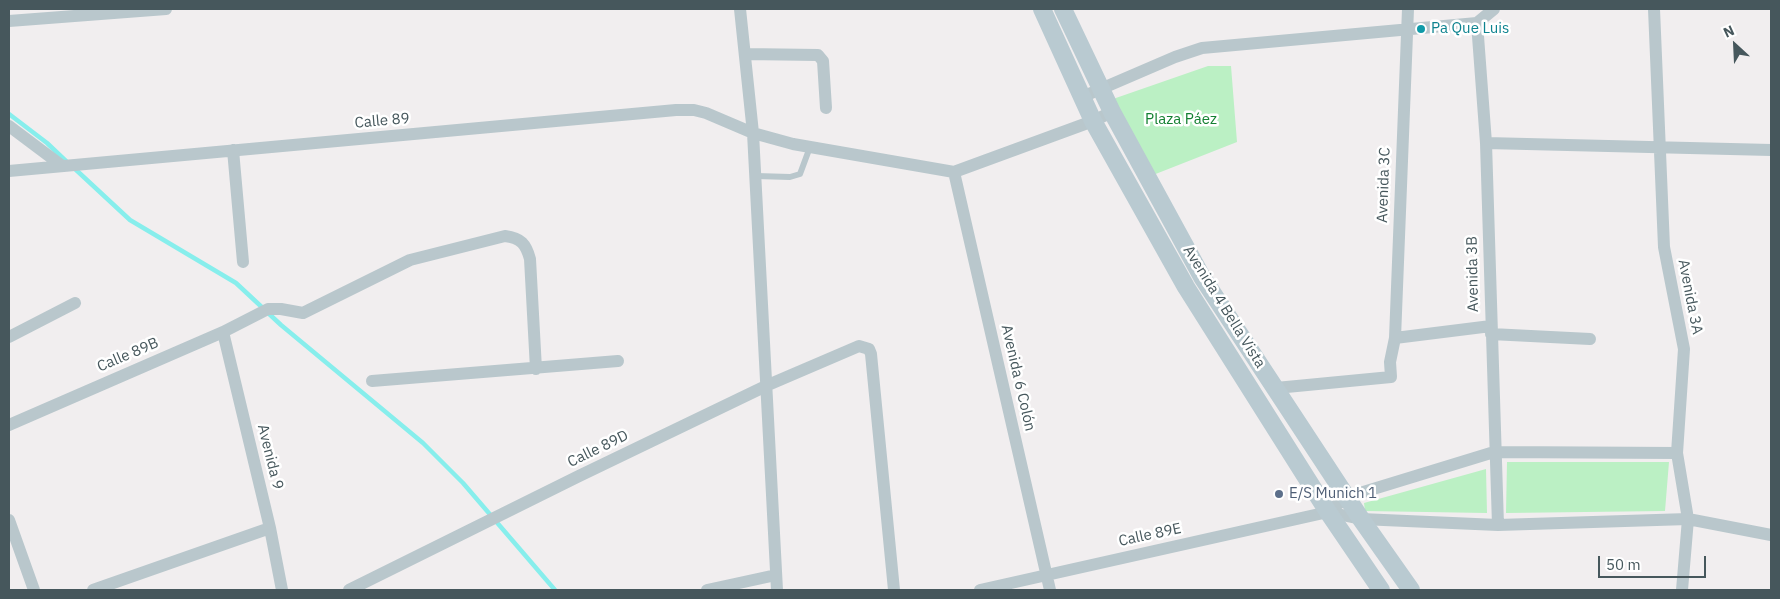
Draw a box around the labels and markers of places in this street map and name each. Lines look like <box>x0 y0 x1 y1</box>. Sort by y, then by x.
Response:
place label: Pa Que Luis <box>1431 20 1509 38</box>
marker: Pa Que Luis <box>1415 23 1427 35</box>
place label: E/S Munich 1 <box>1289 485 1377 503</box>
marker: E/S Munich 1 <box>1273 488 1285 500</box>

